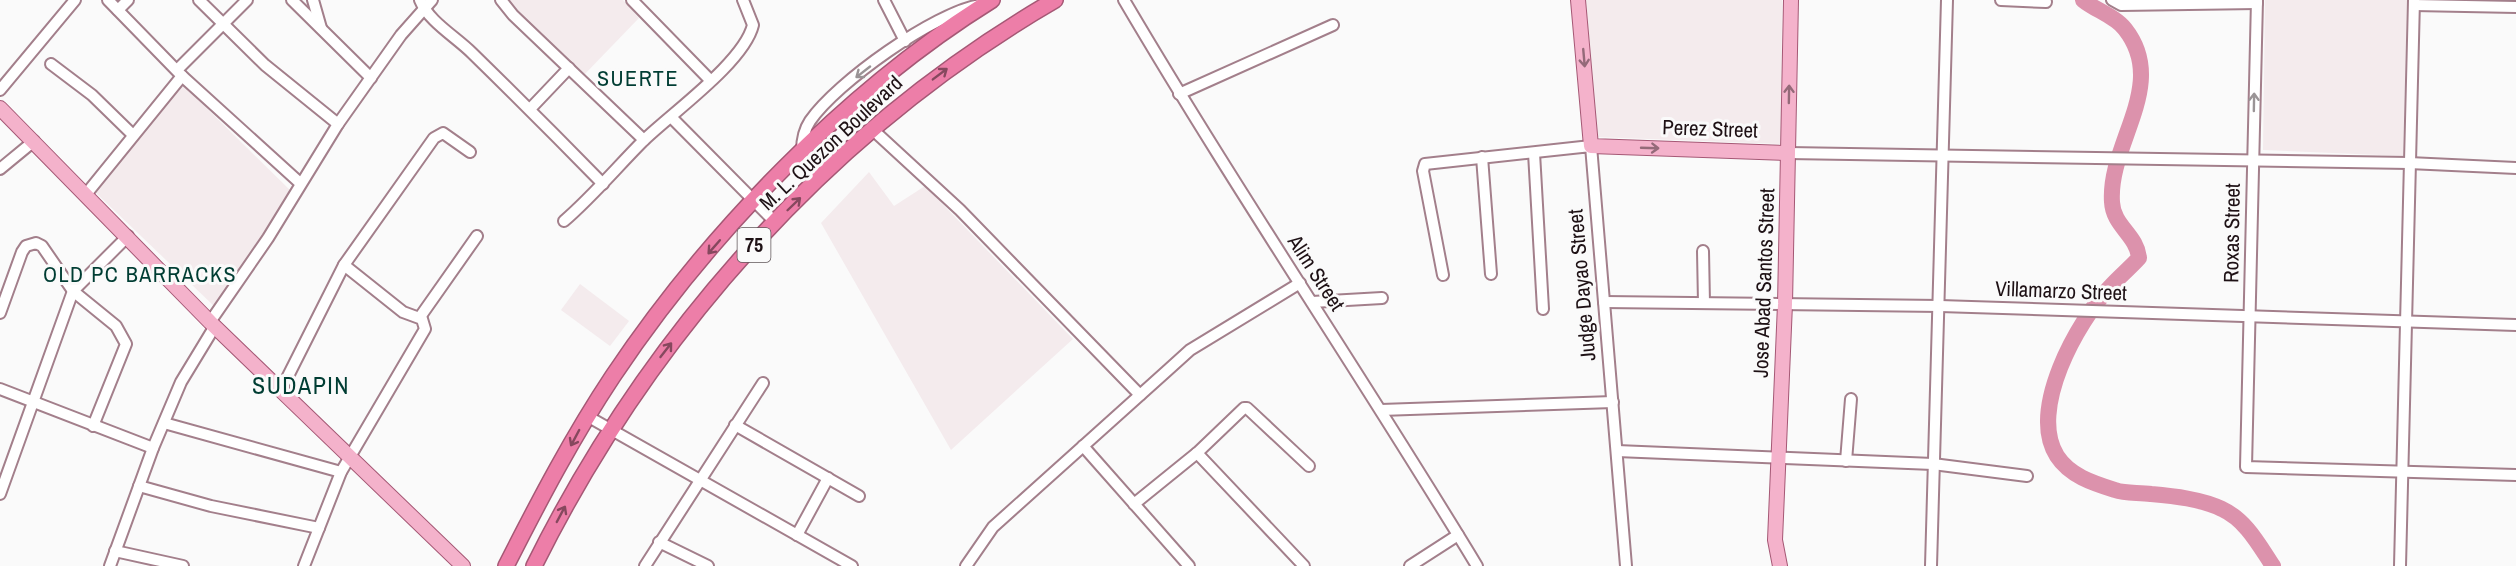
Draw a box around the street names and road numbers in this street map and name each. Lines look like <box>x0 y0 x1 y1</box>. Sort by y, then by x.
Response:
street label: M. L. Quezon Boulevard <box>753 69 908 217</box>
street label: Perez Street <box>1662 112 1759 145</box>
street label: Roxas Street <box>2216 183 2247 283</box>
street label: Jose Abad Santos Street <box>1746 188 1781 378</box>
street label: Judge Dayao Street <box>1560 208 1603 362</box>
road number: 75 <box>738 228 771 262</box>
street label: Alim Street <box>1281 228 1352 317</box>
street label: Villamarzo Street <box>1995 274 2128 307</box>

